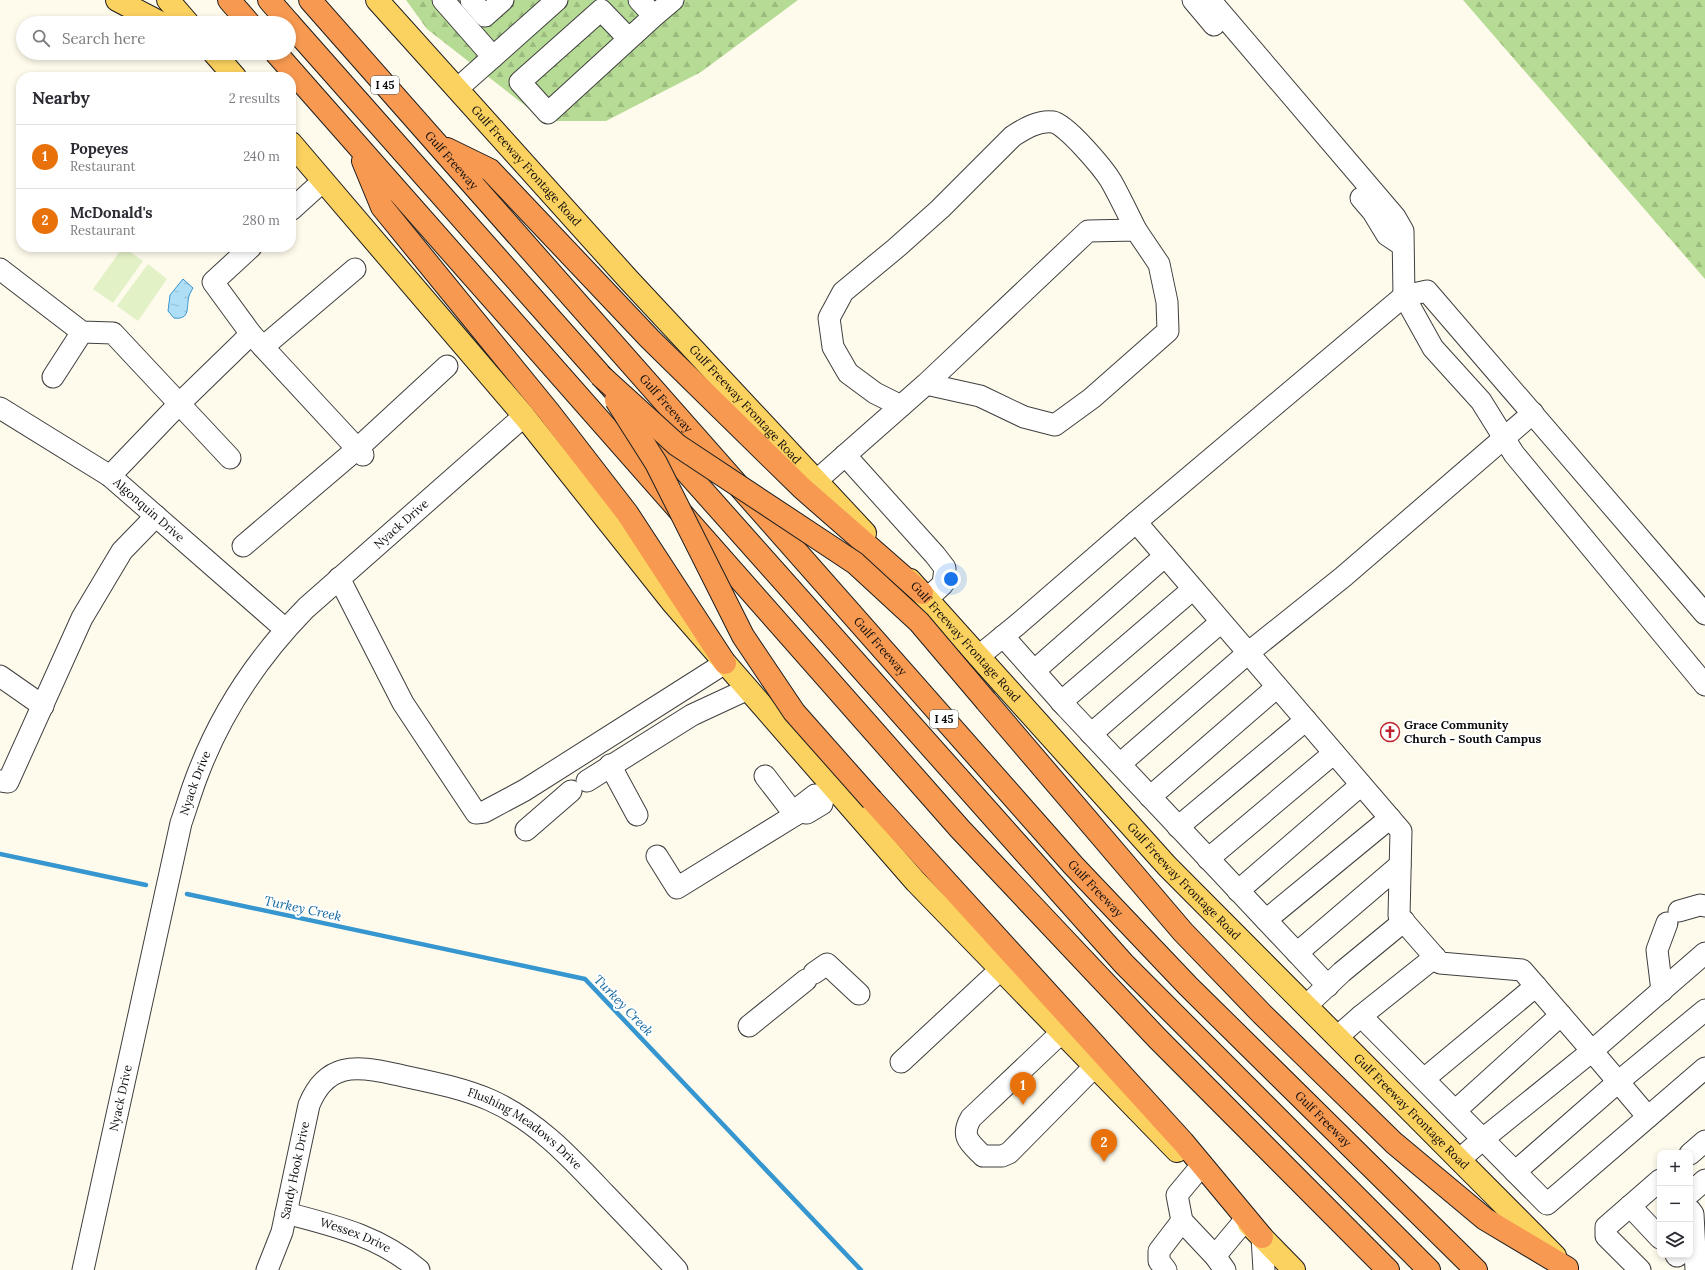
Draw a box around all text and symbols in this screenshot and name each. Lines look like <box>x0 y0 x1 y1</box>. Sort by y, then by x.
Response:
search box <box>16 16 296 60</box>
icon: search <box>30 27 52 49</box>
text: Search here <box>62 29 145 48</box>
road number: I 45 <box>371 76 399 94</box>
text: Nearby <box>32 87 90 109</box>
text: 2 results <box>229 90 280 107</box>
street label: Gulf Freeway Frontage Road <box>468 102 585 229</box>
street label: Gulf Freeway <box>422 128 482 193</box>
text: Popeyes <box>70 139 128 158</box>
text: 1 <box>42 148 48 165</box>
text: 240 m <box>243 148 280 165</box>
text: Restaurant <box>70 158 136 175</box>
text: McDonald's <box>70 203 153 222</box>
text: 2 <box>42 212 48 229</box>
text: 280 m <box>243 212 280 229</box>
text: Restaurant <box>70 222 136 239</box>
street label: Gulf Freeway Frontage Road <box>686 342 805 467</box>
street label: Gulf Freeway <box>636 371 697 436</box>
street label: Algonquin Drive <box>110 474 188 545</box>
street label: Nyack Drive <box>371 495 432 552</box>
your location <box>941 569 961 589</box>
street label: Gulf Freeway Frontage Road <box>908 578 1024 705</box>
street label: Gulf Freeway <box>851 614 911 679</box>
road number: I 45 <box>930 710 958 728</box>
place label: Grace Community Church - South Campus <box>1404 717 1541 746</box>
church icon: Grace Community Church - South Campus <box>1379 721 1401 743</box>
street label: Nyack Drive <box>176 748 214 817</box>
street label: Gulf Freeway Frontage Road <box>1124 819 1244 943</box>
street label: Gulf Freeway <box>1065 857 1127 920</box>
water label: Turkey Creek <box>263 892 343 925</box>
water label: Turkey Creek <box>590 971 657 1040</box>
street label: Gulf Freeway Frontage Road <box>1351 1050 1472 1172</box>
street label: Nyack Drive <box>106 1063 135 1133</box>
pin: 1 <box>1010 1072 1036 1105</box>
street label: Flushing Meadows Drive <box>466 1084 586 1173</box>
street label: Gulf Freeway <box>1292 1088 1355 1150</box>
street label: Sandy Hook Drive <box>277 1119 312 1220</box>
pin: 2 <box>1091 1129 1117 1162</box>
map controls <box>1657 1150 1693 1258</box>
button: + <box>1657 1150 1693 1186</box>
button: − <box>1657 1186 1693 1222</box>
street label: Wessex Drive <box>318 1214 394 1256</box>
button: layers <box>1657 1222 1693 1258</box>

